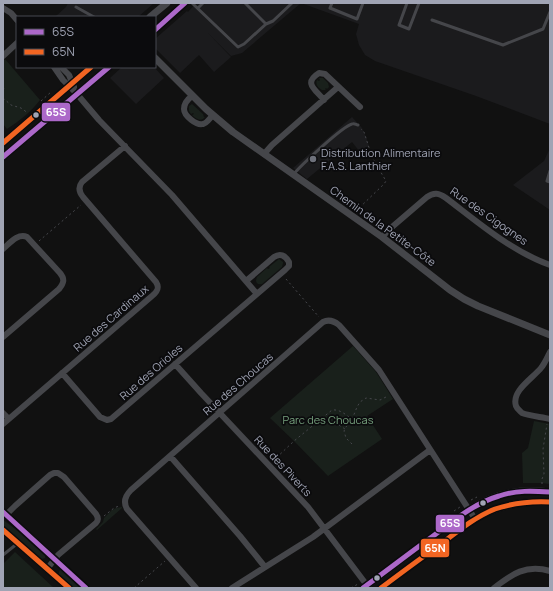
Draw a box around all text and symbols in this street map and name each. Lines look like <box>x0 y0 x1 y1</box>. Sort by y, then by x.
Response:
legend <box>16 16 156 68</box>
text: 65S <box>52 23 74 40</box>
text: 65N <box>52 43 75 60</box>
line badge: 65S <box>41 102 71 122</box>
text: 65S <box>46 104 66 119</box>
unlabelled marker <box>31 110 41 120</box>
place label: Distribution Alimentaire F.A.S. Lanthier <box>321 145 441 173</box>
marker: Distribution Alimentaire F.A.S. Lanthier <box>308 154 318 164</box>
street label: Chemin de la Petite-Côte <box>327 182 440 269</box>
street label: Rue des Cigognes <box>447 183 531 248</box>
street label: Rue des Cardinaux <box>70 281 152 354</box>
street label: Rue des Orioles <box>116 340 185 403</box>
street label: Rue des Choucas <box>199 349 276 418</box>
park label: Parc des Choucas <box>283 412 374 427</box>
street label: Rue des Piverts <box>251 432 316 500</box>
unlabelled marker <box>478 498 488 508</box>
line badge: 65S <box>435 514 465 533</box>
text: 65S <box>440 515 460 530</box>
line badge: 65N <box>420 538 450 558</box>
text: 65N <box>424 540 446 555</box>
unlabelled marker <box>372 573 382 583</box>

